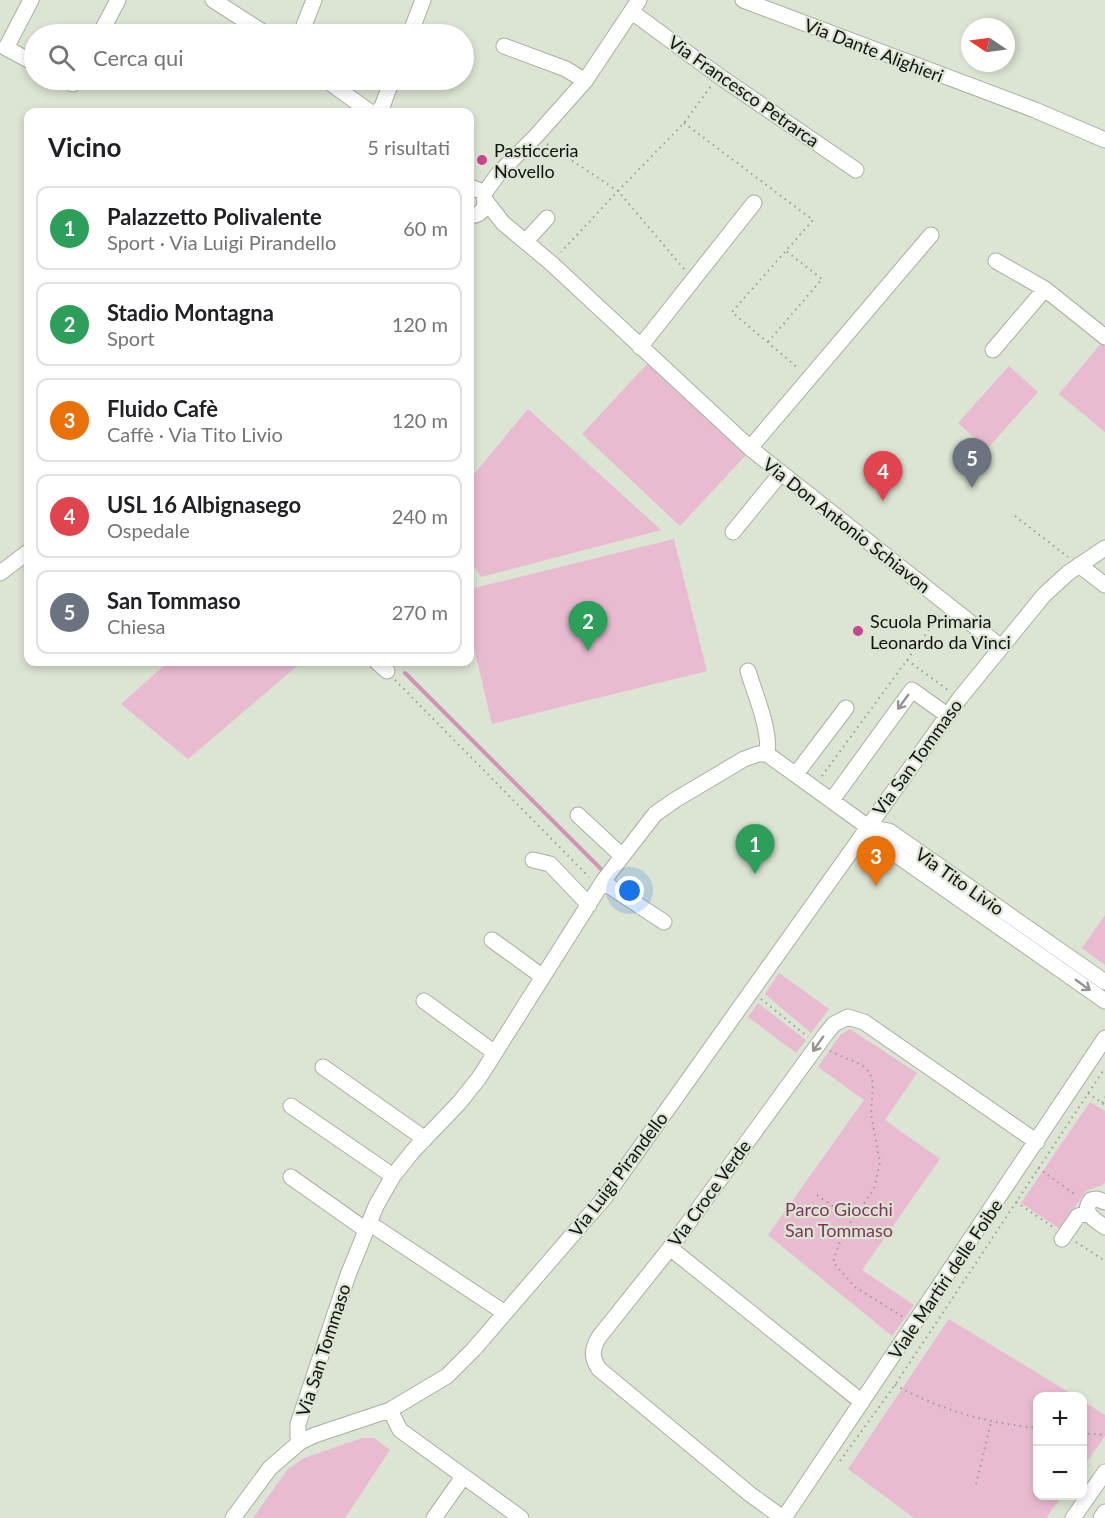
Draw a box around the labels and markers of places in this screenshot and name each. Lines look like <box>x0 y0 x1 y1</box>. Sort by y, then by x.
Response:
place label: Pasticceria Novello <box>494 139 579 182</box>
marker: Pasticceria Novello <box>475 153 489 167</box>
pin: 5 <box>952 438 992 488</box>
pin: 4 <box>864 452 902 501</box>
pin: 2 <box>568 602 608 651</box>
place label: Scuola Primaria Leonardo da Vinci <box>870 610 1011 653</box>
marker: Scuola Primaria Leonardo da Vinci <box>851 624 865 638</box>
pin: 1 <box>736 824 774 874</box>
pin: 3 <box>856 836 896 886</box>

